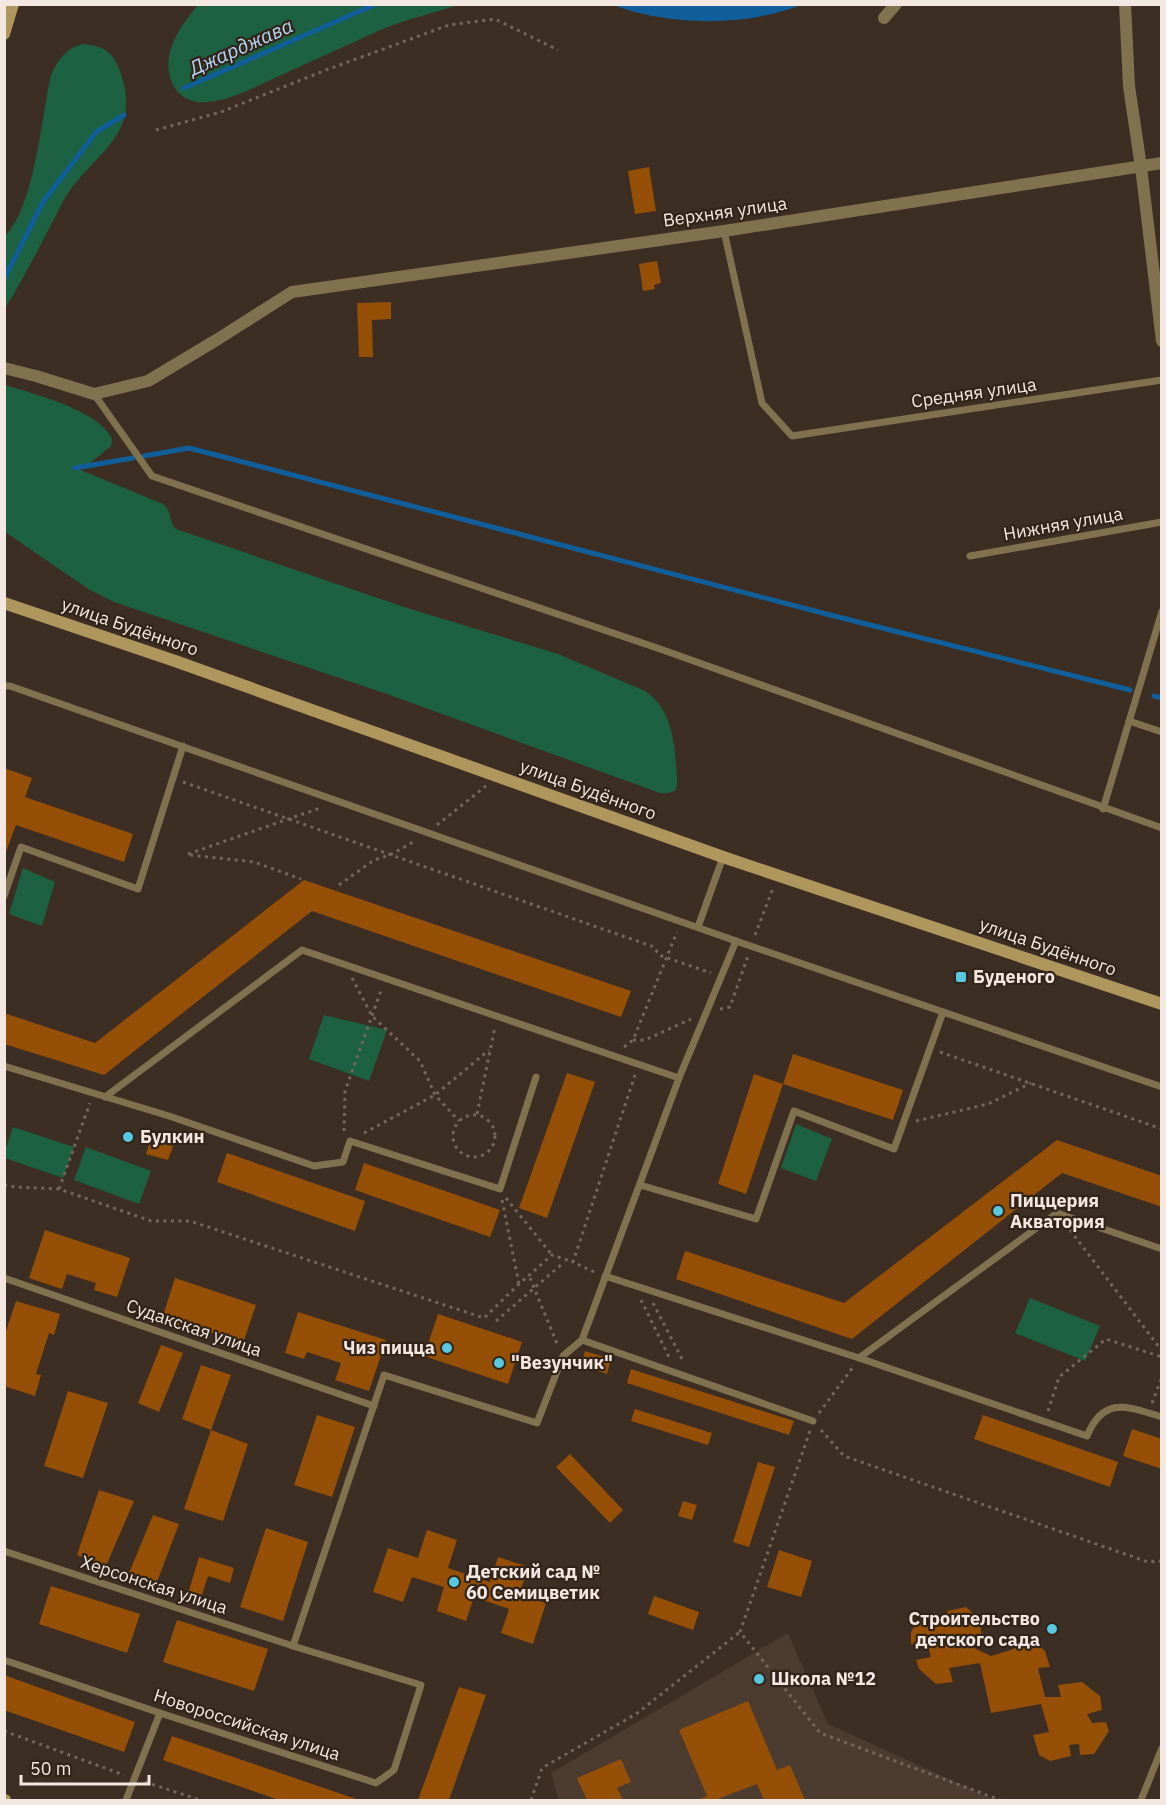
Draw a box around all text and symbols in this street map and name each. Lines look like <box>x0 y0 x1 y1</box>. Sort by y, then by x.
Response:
water label: Джарджава <box>183 12 297 82</box>
street label: Верхняя улица <box>661 191 789 232</box>
street label: Средняя улица <box>910 372 1038 413</box>
street label: Нижняя улица <box>1001 502 1125 545</box>
street label: улица Будённого <box>59 592 202 661</box>
street label: улица Будённого <box>517 754 660 825</box>
street label: улица Будённого <box>977 912 1120 981</box>
place label: Буденого <box>973 965 1055 988</box>
marker: Буденого <box>954 970 968 984</box>
place label: Булкин <box>140 1125 205 1148</box>
marker: Булкин <box>121 1130 135 1144</box>
place label: Пиццерия Акватория <box>1010 1189 1105 1233</box>
marker: Пиццерия Акватория <box>991 1204 1005 1218</box>
street label: Судакская улица <box>123 1294 265 1362</box>
place label: Чиз пицца <box>343 1336 435 1359</box>
marker: Чиз пицца <box>440 1341 454 1355</box>
place label: "Везунчик" <box>511 1351 613 1374</box>
marker: "Везунчик" <box>492 1356 506 1370</box>
street label: Херсонская улица <box>78 1550 231 1619</box>
place label: Детский сад № 60 Семицветик <box>466 1560 600 1604</box>
marker: Детский сад № 60 Семицветик <box>447 1575 461 1589</box>
place label: Строительство детского сада <box>909 1607 1040 1651</box>
marker: Строительство детского сада <box>1045 1622 1059 1636</box>
place label: Школа №12 <box>771 1667 876 1690</box>
marker: Школа №12 <box>752 1672 766 1686</box>
street label: Новороссийская улица <box>151 1683 344 1766</box>
scale bar <box>21 1748 148 1786</box>
text: 50 m <box>30 1757 72 1780</box>

